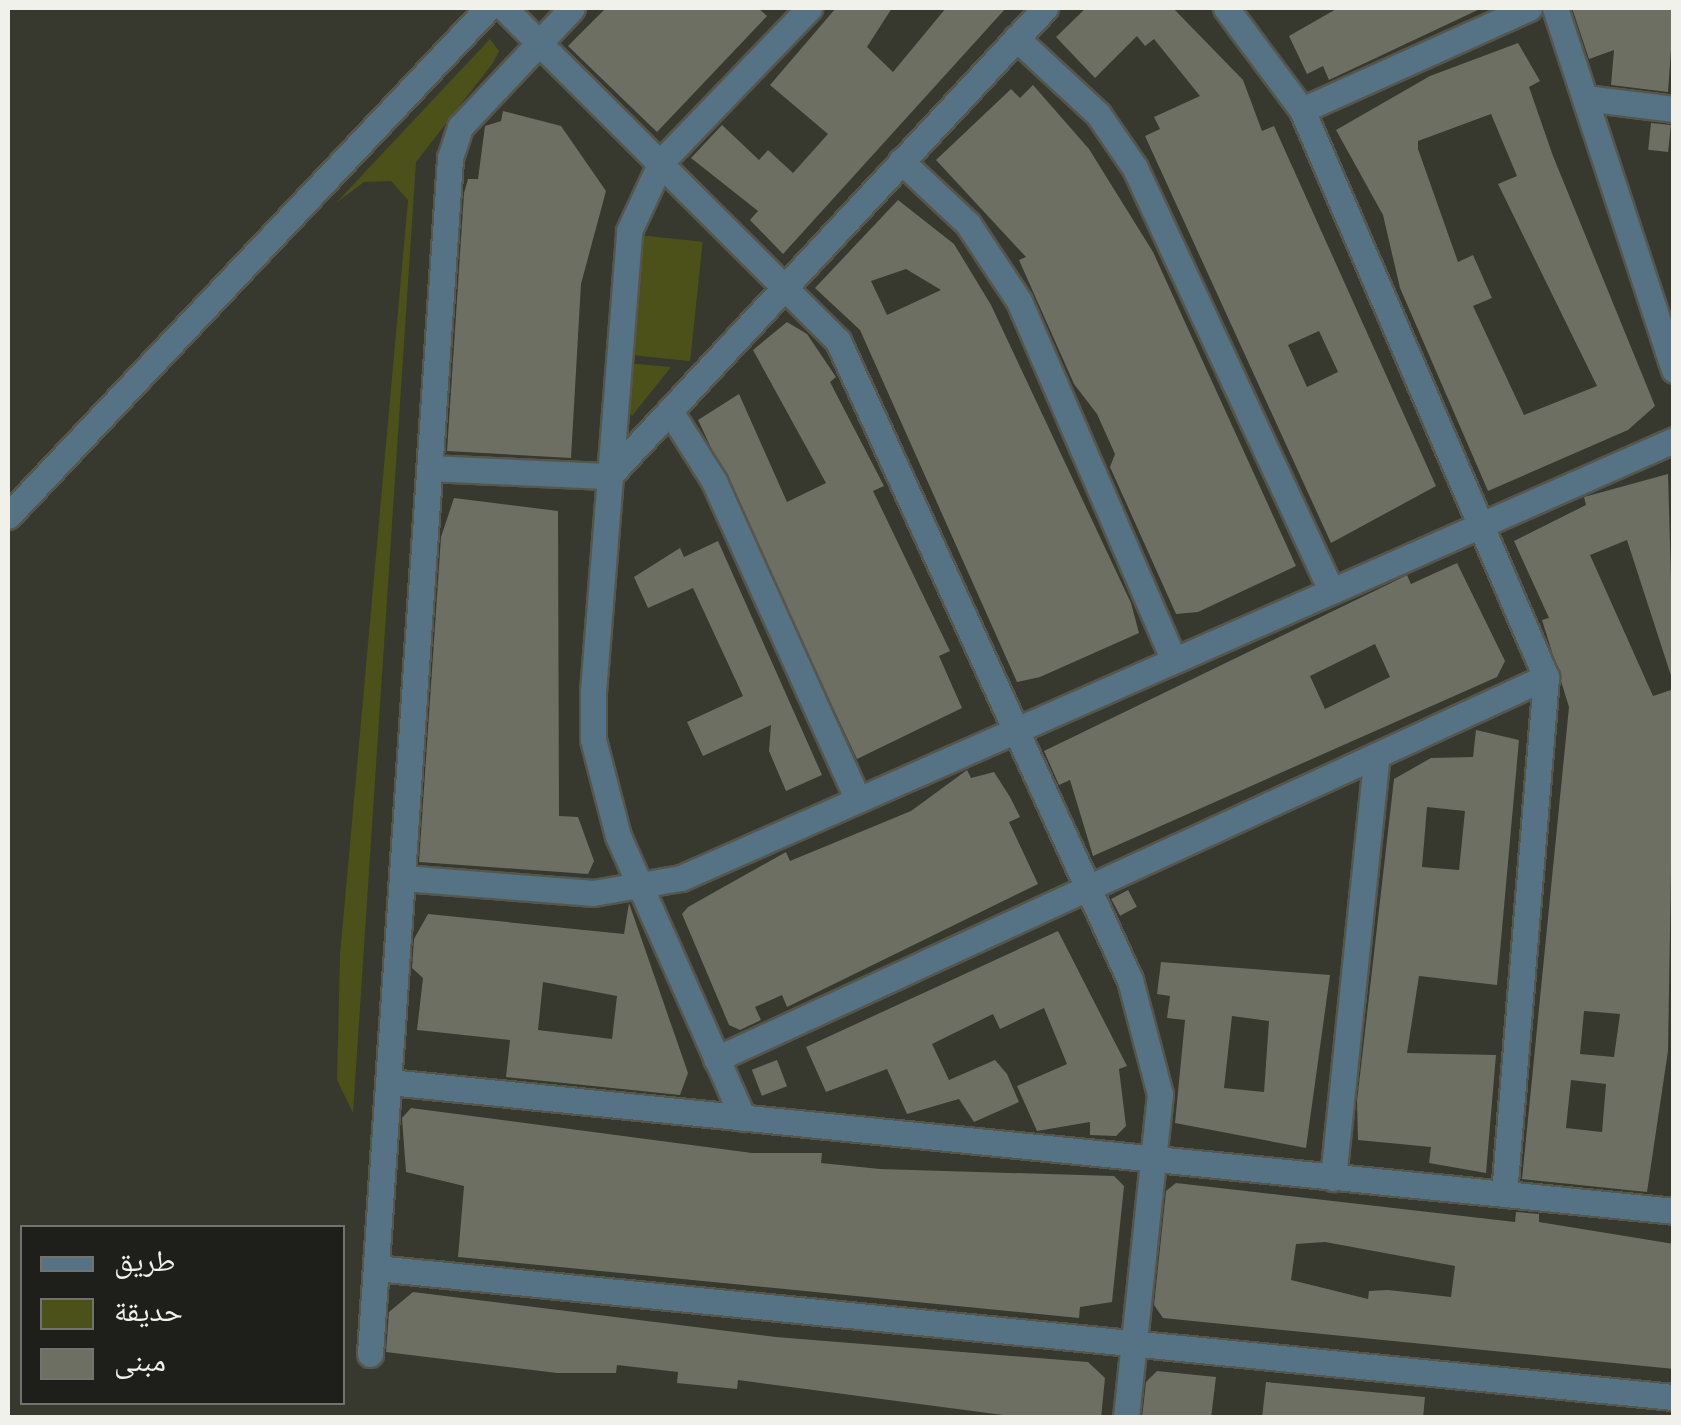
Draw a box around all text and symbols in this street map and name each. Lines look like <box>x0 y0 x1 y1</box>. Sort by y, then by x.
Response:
legend <box>20 1225 345 1405</box>
text: طريق <box>114 1241 175 1279</box>
text: حديقة <box>114 1291 183 1329</box>
text: مبنى <box>114 1341 166 1379</box>

